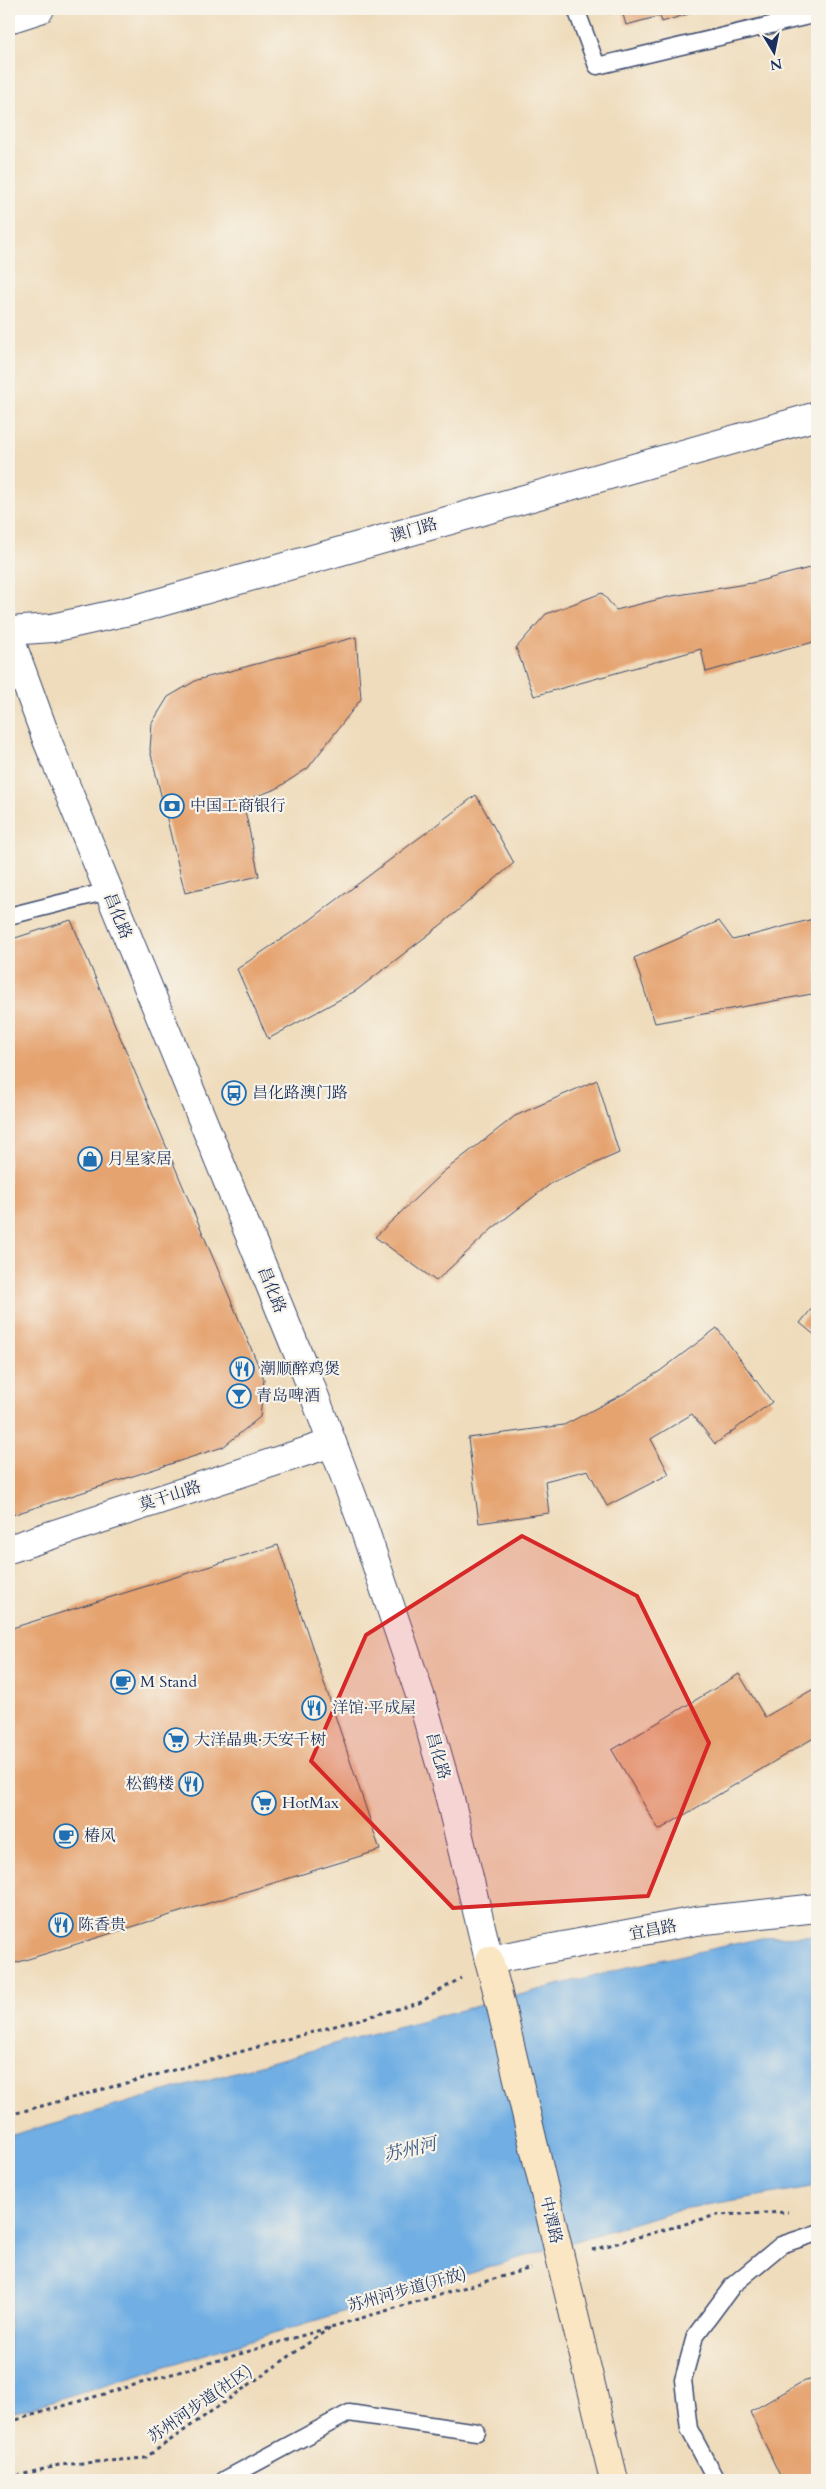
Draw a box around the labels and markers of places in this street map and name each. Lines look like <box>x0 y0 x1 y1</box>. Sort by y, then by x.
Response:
bank icon: 中国工商银行 <box>159 793 185 819</box>
place label: 中国工商银行 <box>190 795 286 817</box>
bus stop icon: 昌化路澳门路 <box>221 1080 247 1106</box>
place label: 昌化路澳门路 <box>252 1082 348 1104</box>
shop icon: 月星家居 <box>77 1146 103 1172</box>
place label: 月星家居 <box>108 1148 172 1170</box>
restaurant icon: 潮顺醉鸡煲 <box>229 1356 255 1382</box>
place label: 潮顺醉鸡煲 <box>260 1358 340 1380</box>
bar icon: 青岛啤酒 <box>226 1383 252 1409</box>
place label: 青岛啤酒 <box>256 1385 320 1407</box>
cafe icon: M Stand <box>110 1669 136 1695</box>
place label: M Stand <box>140 1671 197 1693</box>
restaurant icon: 洋馆·平成屋 <box>301 1695 327 1721</box>
place label: 洋馆·平成屋 <box>332 1697 416 1719</box>
supermarket icon: 大洋晶典·天安千树 <box>163 1727 189 1753</box>
place label: 大洋晶典·天安千树 <box>194 1729 326 1751</box>
restaurant icon: 松鹤楼 <box>178 1771 204 1797</box>
place label: 松鹤楼 <box>126 1773 174 1795</box>
supermarket icon: HotMax <box>251 1790 277 1816</box>
place label: HotMax <box>282 1792 339 1814</box>
cafe icon: 椿风 <box>53 1823 79 1849</box>
place label: 椿风 <box>84 1825 116 1847</box>
restaurant icon: 陈香贵 <box>48 1912 74 1938</box>
place label: 陈香贵 <box>78 1914 126 1936</box>

